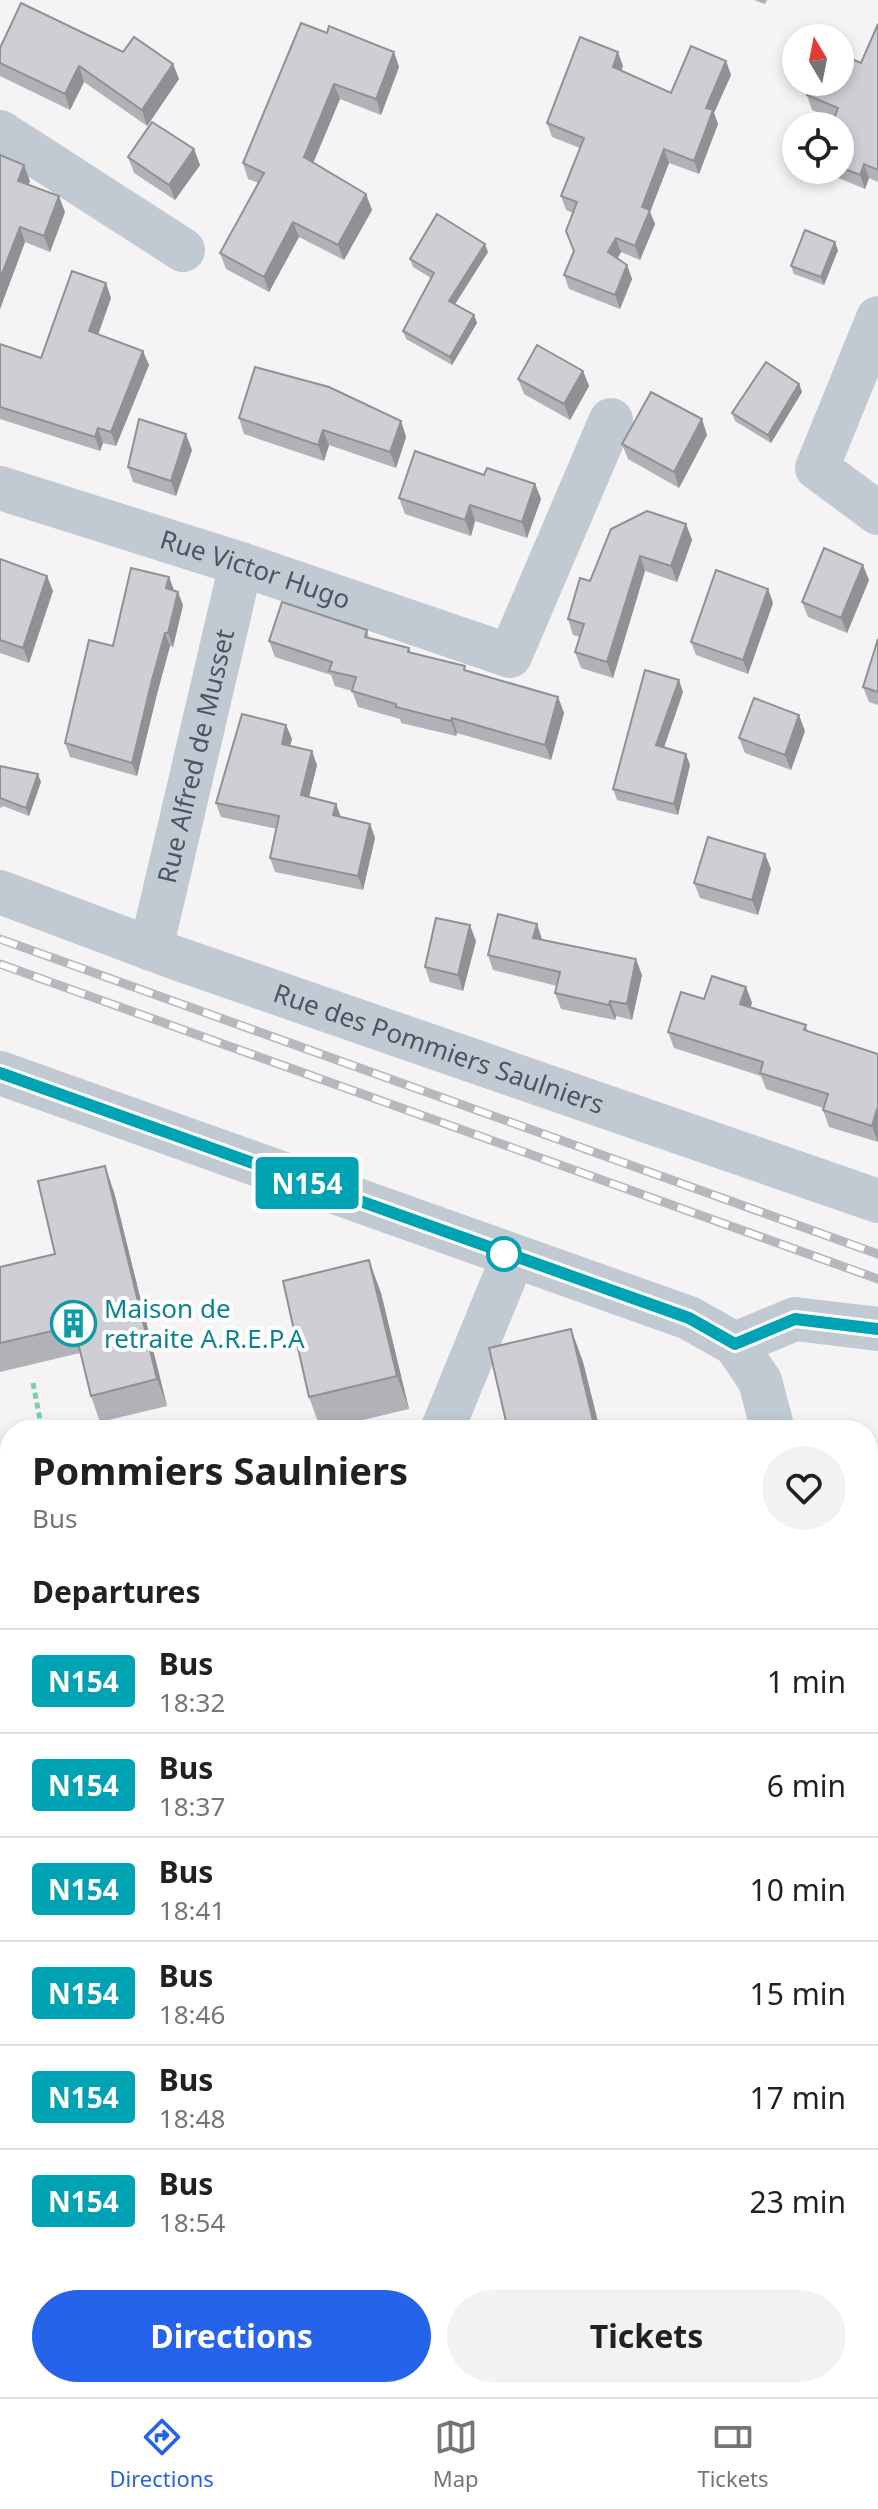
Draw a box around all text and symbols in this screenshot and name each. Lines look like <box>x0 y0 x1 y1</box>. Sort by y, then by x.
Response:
north arrow <box>782 24 854 96</box>
map controls <box>782 24 854 184</box>
button: locate <box>782 112 854 184</box>
street label: Rue Victor Hugo <box>156 521 355 617</box>
street label: Rue Alfred de Musset <box>148 625 242 887</box>
street label: Rue des Pommiers Saulniers <box>269 974 609 1122</box>
line badge: N154 <box>251 1157 363 1209</box>
text: N154 <box>272 1164 342 1202</box>
unlabelled marker <box>487 1237 521 1271</box>
place label: Maison de retraite A.R.E.P.A <box>104 1290 305 1356</box>
building icon: Maison de retraite A.R.E.P.A <box>49 1300 97 1348</box>
text: Pommiers Saulniers <box>32 1444 408 1496</box>
button: heart <box>762 1446 846 1530</box>
text: Bus <box>32 1500 77 1536</box>
text: Departures <box>32 1571 201 1612</box>
text: Bus <box>159 1643 213 1684</box>
text: 1 min <box>767 1661 846 1702</box>
text: N154 <box>48 1662 119 1700</box>
text: 18:32 <box>159 1684 225 1720</box>
text: Bus <box>159 1747 213 1788</box>
text: 6 min <box>767 1765 846 1806</box>
text: N154 <box>48 1766 119 1804</box>
text: 18:37 <box>159 1788 225 1824</box>
text: Bus <box>159 1851 213 1892</box>
text: 10 min <box>750 1869 846 1910</box>
text: N154 <box>48 1870 119 1908</box>
text: 18:41 <box>159 1892 225 1928</box>
text: Bus <box>159 1955 213 1996</box>
text: 15 min <box>750 1973 846 2014</box>
text: N154 <box>48 1974 119 2012</box>
text: 18:46 <box>159 1996 225 2032</box>
text: Bus <box>159 2059 213 2100</box>
text: 17 min <box>750 2077 846 2118</box>
text: N154 <box>48 2078 119 2116</box>
text: 18:48 <box>159 2100 225 2136</box>
text: Bus <box>159 2163 213 2204</box>
text: 23 min <box>750 2181 846 2222</box>
text: N154 <box>48 2182 119 2220</box>
text: 18:54 <box>159 2204 225 2240</box>
button: Directions <box>32 2290 431 2382</box>
button: Tickets <box>447 2290 846 2382</box>
tab: Directions <box>109 2415 214 2493</box>
tab: Map <box>433 2415 479 2493</box>
tab: Tickets <box>697 2415 769 2493</box>

